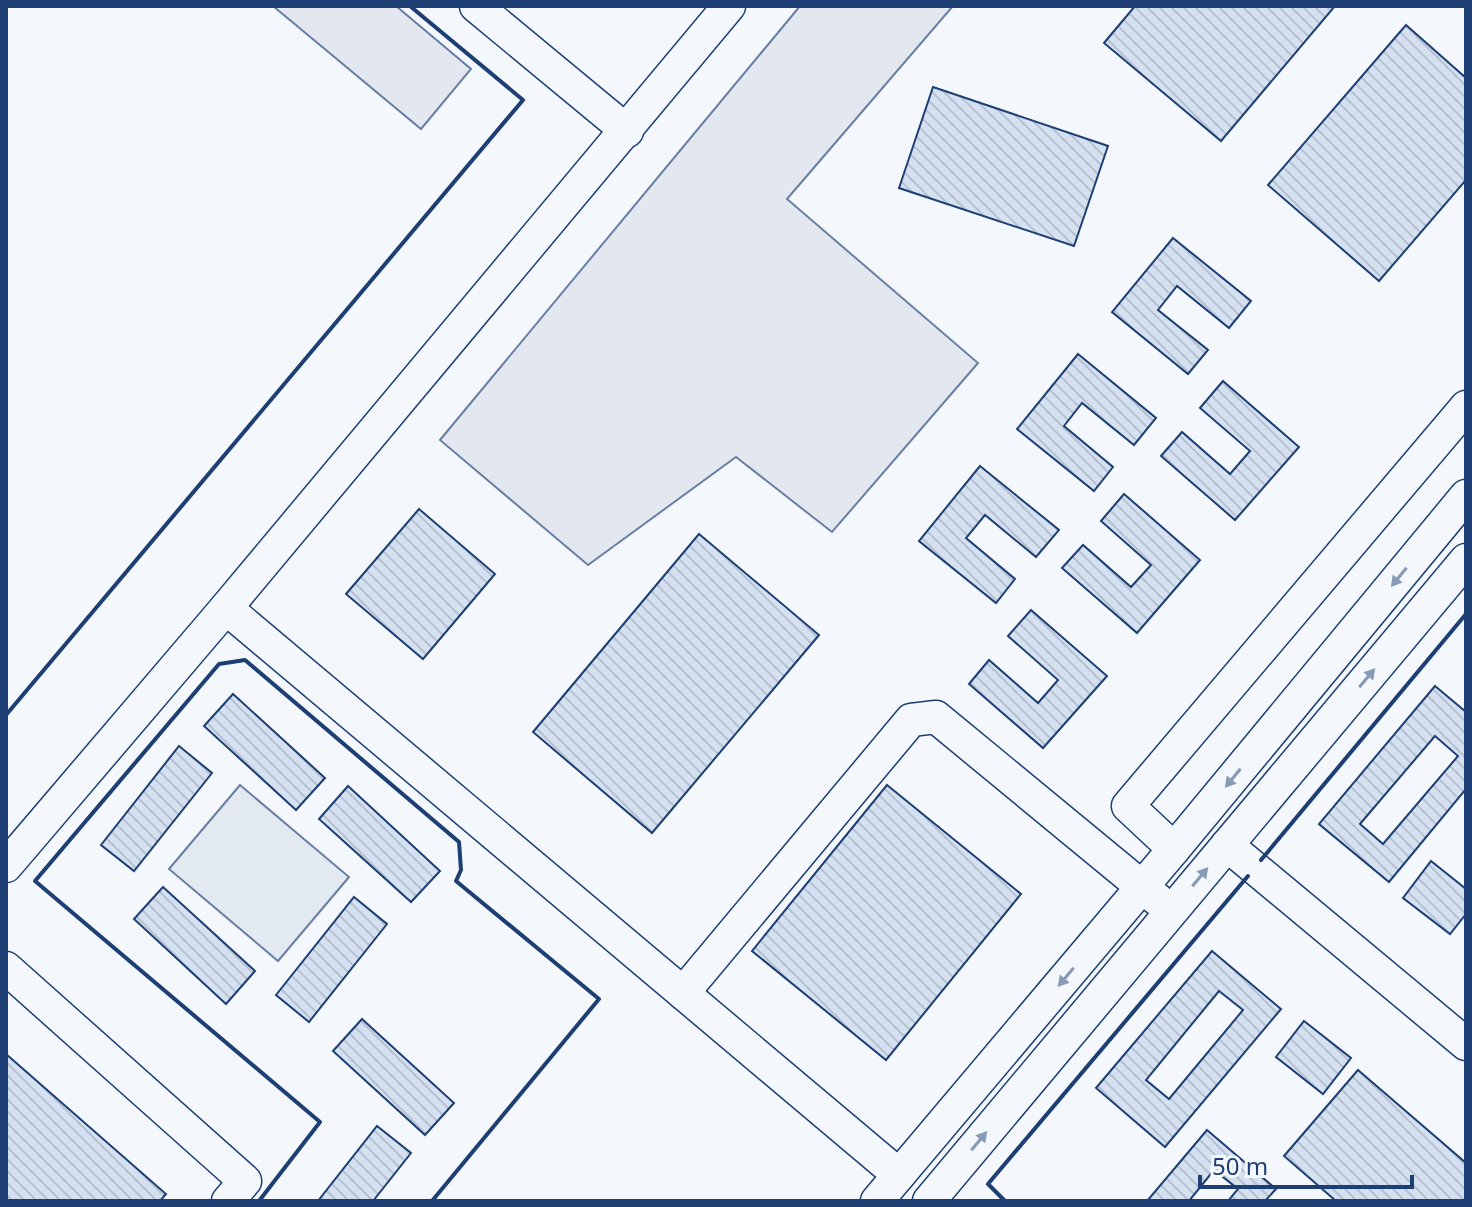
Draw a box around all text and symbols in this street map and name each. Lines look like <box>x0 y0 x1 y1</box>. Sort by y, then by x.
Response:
one-way arrow <box>1391 567 1407 587</box>
one-way arrow <box>1358 668 1375 688</box>
one-way arrow <box>1225 768 1242 788</box>
one-way arrow <box>1191 868 1208 888</box>
one-way arrow <box>1058 966 1075 986</box>
one-way arrow <box>970 1131 987 1151</box>
scale bar <box>1200 1139 1412 1189</box>
text: 50 m <box>1212 1149 1268 1182</box>

